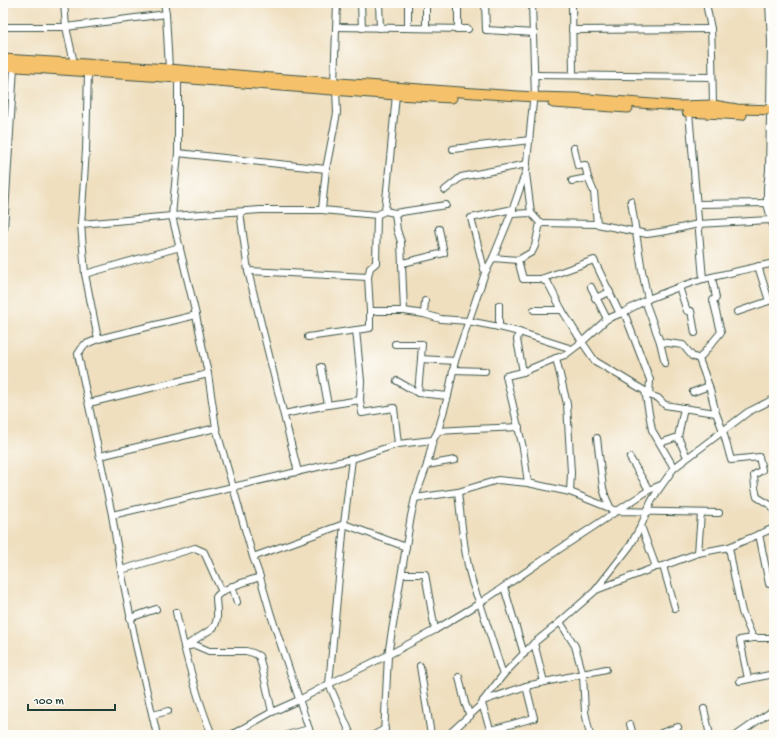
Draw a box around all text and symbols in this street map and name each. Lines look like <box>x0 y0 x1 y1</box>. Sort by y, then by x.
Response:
scale bar <box>28 686 115 712</box>
text: 100 m <box>33 695 64 709</box>

